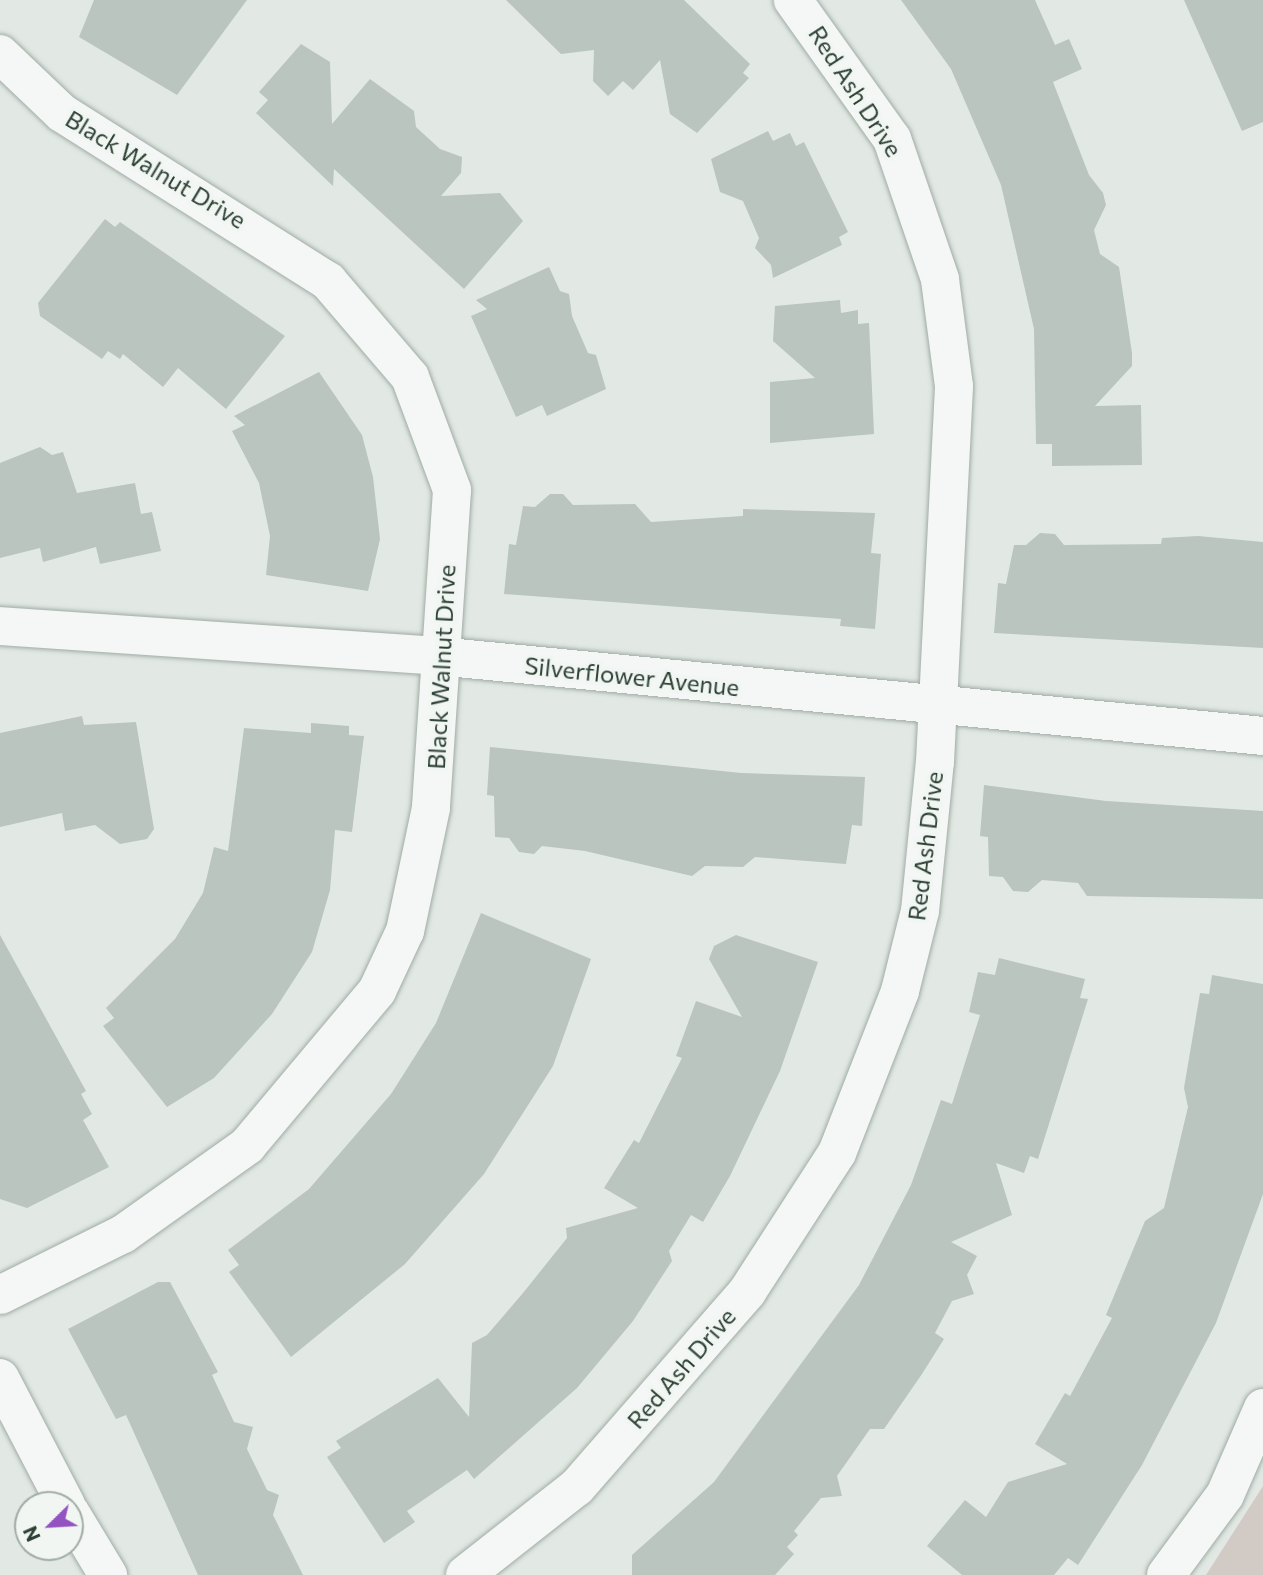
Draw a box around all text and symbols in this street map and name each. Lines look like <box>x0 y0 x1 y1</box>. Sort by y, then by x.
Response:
street label: Red Ash Drive <box>803 20 909 162</box>
street label: Black Walnut Drive <box>61 104 251 234</box>
street label: Black Walnut Drive <box>421 564 461 770</box>
street label: Silverflower Avenue <box>523 650 741 702</box>
street label: Red Ash Drive <box>902 770 948 922</box>
street label: Red Ash Drive <box>621 1302 741 1434</box>
north arrow <box>14 1491 84 1561</box>
text: N <box>18 1523 45 1545</box>

